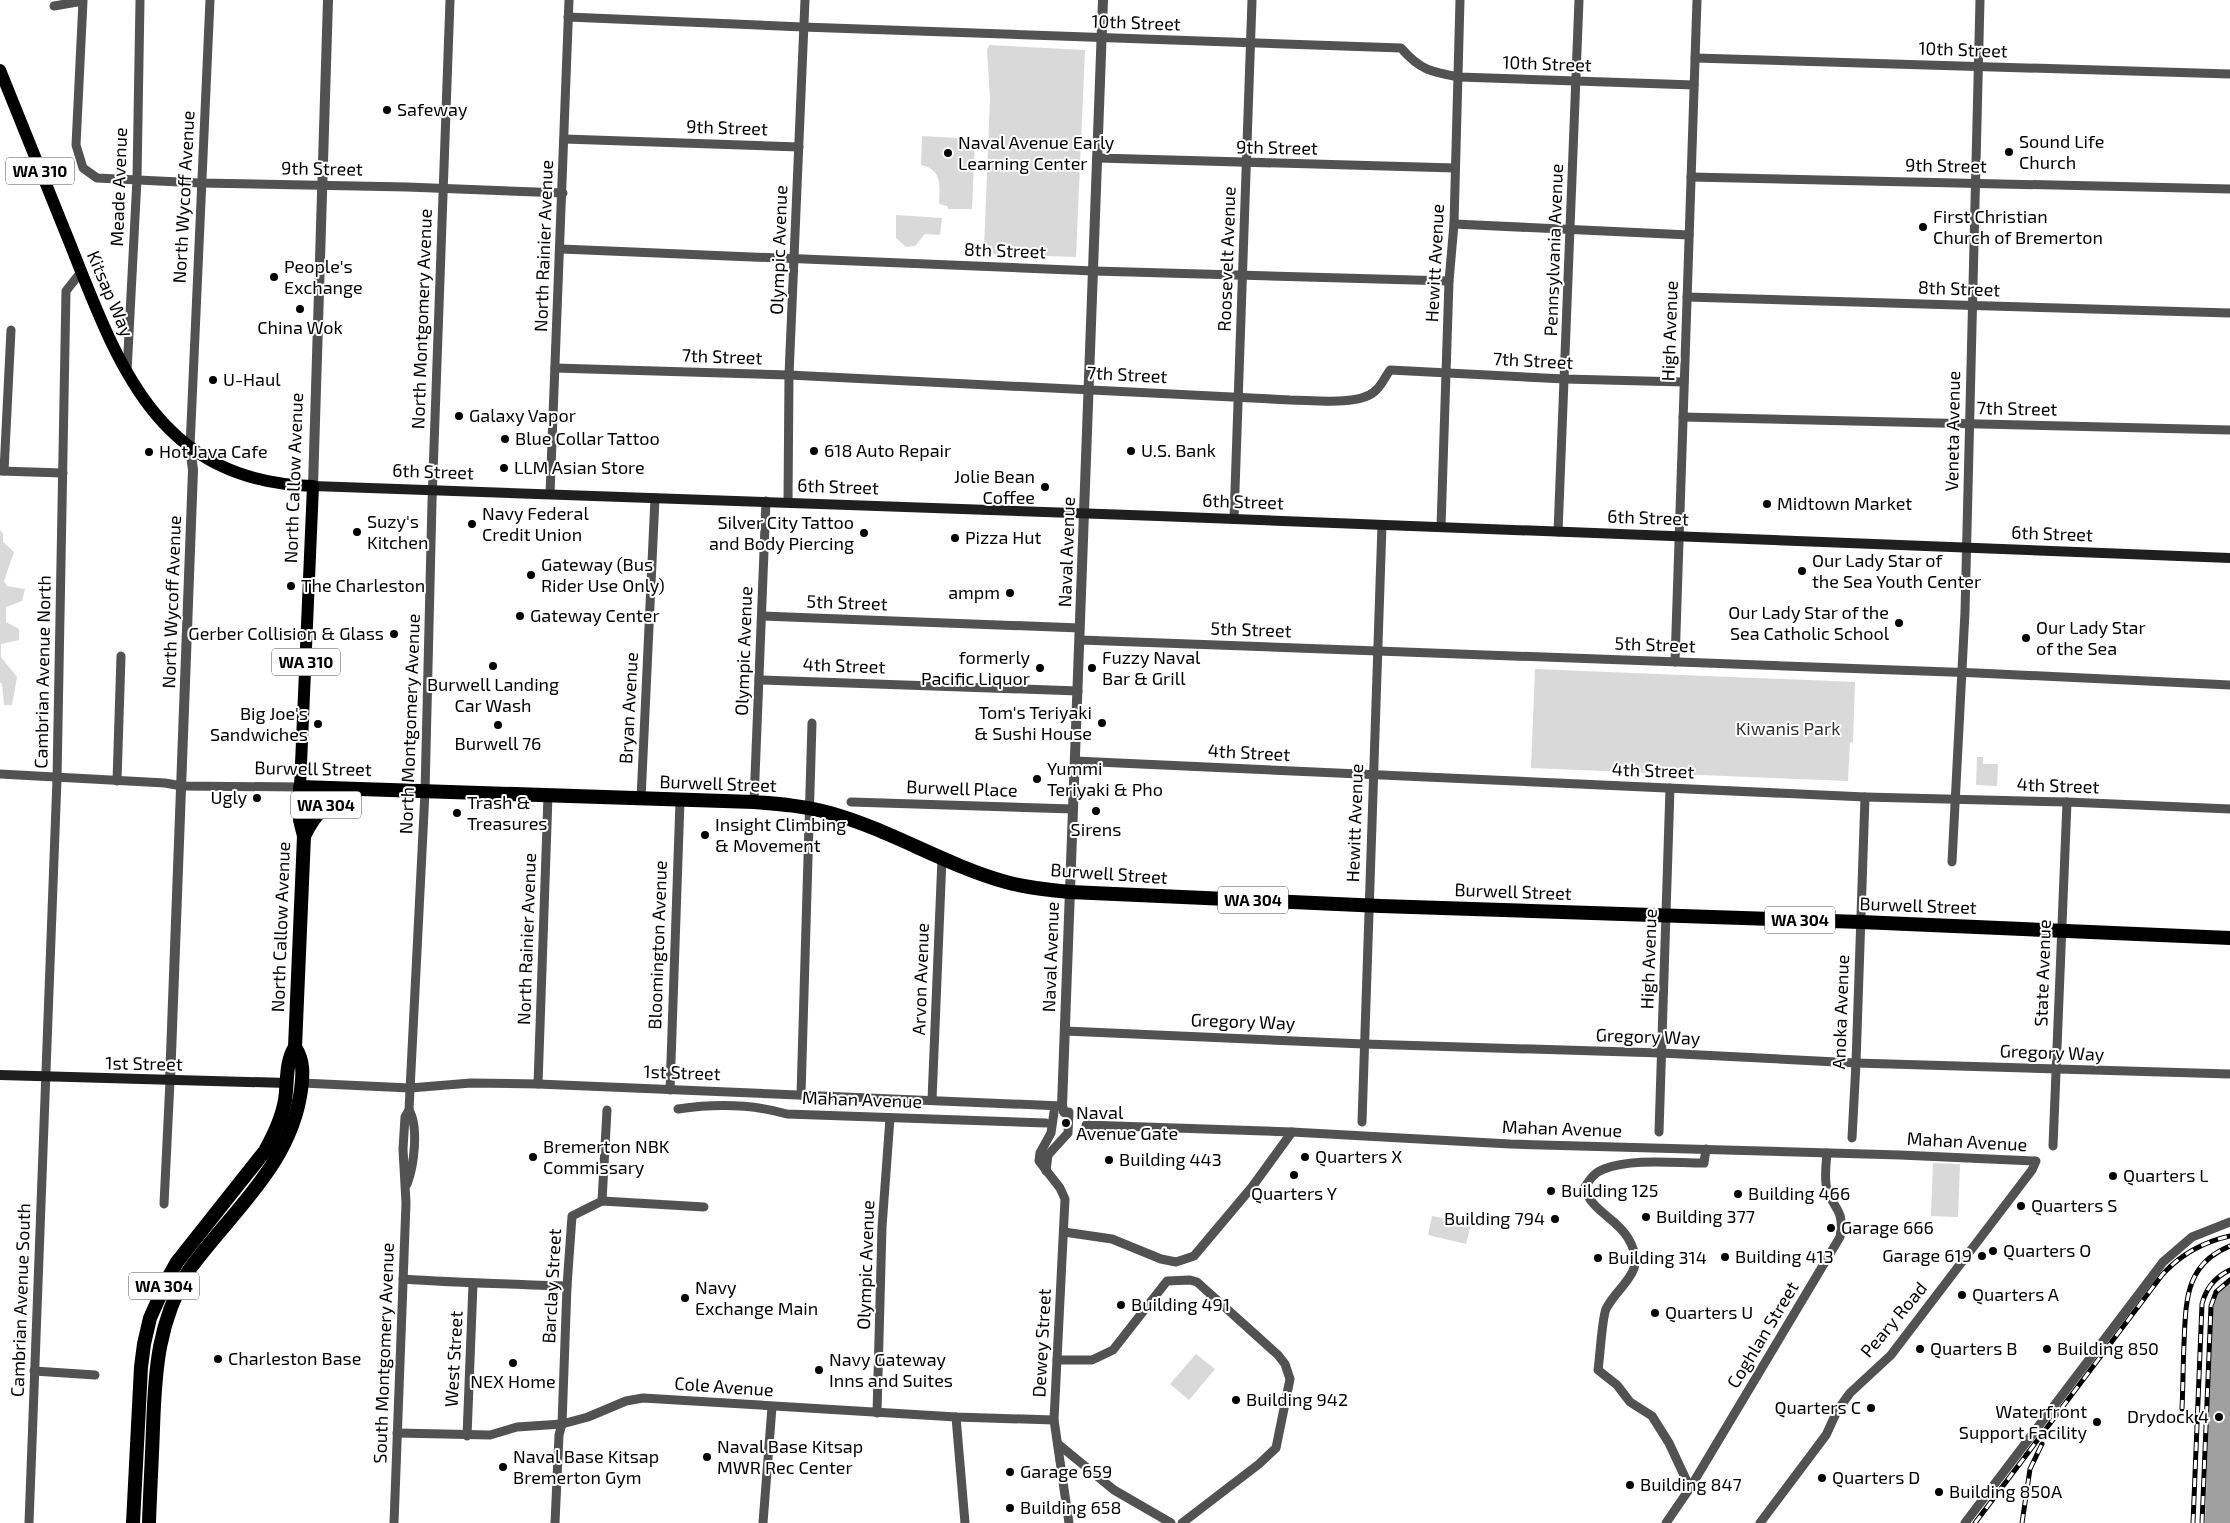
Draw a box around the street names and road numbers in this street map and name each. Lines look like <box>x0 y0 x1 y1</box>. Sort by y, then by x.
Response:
street label: 10th Street <box>1091 9 1181 35</box>
street label: 10th Street <box>1918 36 2008 62</box>
street label: 10th Street <box>1502 50 1592 76</box>
street label: North Wycoff Avenue <box>167 110 199 284</box>
street label: 9th Street <box>686 115 768 139</box>
street label: Meade Avenue <box>105 127 131 247</box>
street label: 9th Street <box>1236 135 1318 159</box>
street label: 9th Street <box>1905 153 1987 177</box>
street label: 9th Street <box>281 156 363 180</box>
road number: WA 310 <box>6 158 74 185</box>
street label: North Rainier Avenue <box>529 160 557 332</box>
street label: Pennsylvania Avenue <box>1539 163 1567 337</box>
street label: Olympic Avenue <box>765 185 791 315</box>
street label: Roosevelt Avenue <box>1212 186 1240 332</box>
street label: Hewitt Avenue <box>1420 203 1448 323</box>
street label: North Montgomery Avenue <box>406 208 436 430</box>
street label: 8th Street <box>964 238 1047 262</box>
street label: Kitsap Way <box>83 247 139 340</box>
street label: 8th Street <box>1918 276 2001 300</box>
street label: High Avenue <box>1656 280 1682 382</box>
street label: 7th Street <box>681 344 763 368</box>
street label: 7th Street <box>1492 347 1574 373</box>
street label: 7th Street <box>1086 361 1168 387</box>
street label: Veneta Avenue <box>1940 370 1964 492</box>
street label: North Callow Avenue <box>279 392 307 564</box>
street label: 7th Street <box>1977 396 2058 420</box>
street label: 6th Street <box>392 459 474 483</box>
street label: 6th Street <box>797 474 879 498</box>
street label: 6th Street <box>1202 489 1284 513</box>
street label: Naval Avenue <box>1053 496 1079 608</box>
street label: 6th Street <box>1607 505 1689 529</box>
street label: North Wycoff Avenue <box>157 515 185 689</box>
street label: 6th Street <box>2011 521 2093 545</box>
street label: Cambrian Avenue North <box>29 575 55 769</box>
street label: Olympic Avenue <box>730 586 756 716</box>
street label: 5th Street <box>806 590 888 614</box>
street label: North Montgomery Avenue <box>394 613 424 835</box>
street label: 5th Street <box>1210 617 1292 641</box>
street label: 5th Street <box>1614 632 1696 656</box>
road number: WA 310 <box>272 649 340 676</box>
street label: Bryan Avenue <box>614 651 642 764</box>
street label: 4th Street <box>802 653 886 677</box>
street label: 4th Street <box>1207 739 1291 765</box>
street label: Burwell Street <box>254 756 372 780</box>
street label: 4th Street <box>1611 758 1695 782</box>
street label: Hewitt Avenue <box>1341 763 1367 883</box>
street label: Burwell Street <box>659 770 777 796</box>
street label: 4th Street <box>2016 773 2100 797</box>
street label: Burwell Place <box>906 775 1018 801</box>
road number: WA 304 <box>291 792 361 818</box>
street label: North Callow Avenue <box>266 841 294 1013</box>
street label: North Rainier Avenue <box>512 853 540 1025</box>
street label: Burwell Street <box>1050 858 1169 888</box>
street label: Bloomington Avenue <box>643 860 671 1030</box>
street label: Burwell Street <box>1454 878 1572 904</box>
road number: WA 304 <box>1218 886 1288 914</box>
street label: Burwell Street <box>1859 892 1977 918</box>
street label: Naval Avenue <box>1037 901 1063 1013</box>
road number: WA 304 <box>1765 906 1835 934</box>
street label: High Avenue <box>1635 908 1661 1010</box>
street label: State Avenue <box>2029 919 2055 1027</box>
street label: Arvon Avenue <box>907 922 933 1036</box>
street label: Anoka Avenue <box>1827 954 1853 1070</box>
street label: Gregory Way <box>1190 1008 1296 1034</box>
street label: Gregory Way <box>1595 1023 1701 1049</box>
street label: Gregory Way <box>1999 1039 2105 1065</box>
street label: 1st Street <box>105 1051 183 1075</box>
street label: 1st Street <box>643 1060 721 1084</box>
street label: Mahan Avenue <box>802 1086 923 1112</box>
street label: Mahan Avenue <box>1502 1115 1623 1141</box>
street label: Mahan Avenue <box>1906 1127 2028 1155</box>
street label: Olympic Avenue <box>852 1200 878 1330</box>
street label: Cambrian Avenue South <box>6 1203 34 1397</box>
street label: Barclay Street <box>537 1228 565 1344</box>
street label: South Montgomery Avenue <box>368 1242 398 1464</box>
road number: WA 304 <box>129 1272 199 1300</box>
street label: Coghlan Street <box>1722 1277 1803 1392</box>
street label: Peary Road <box>1855 1277 1931 1362</box>
street label: Dewey Street <box>1027 1288 1055 1398</box>
street label: West Street <box>439 1310 467 1408</box>
street label: Cole Avenue <box>674 1372 774 1400</box>

